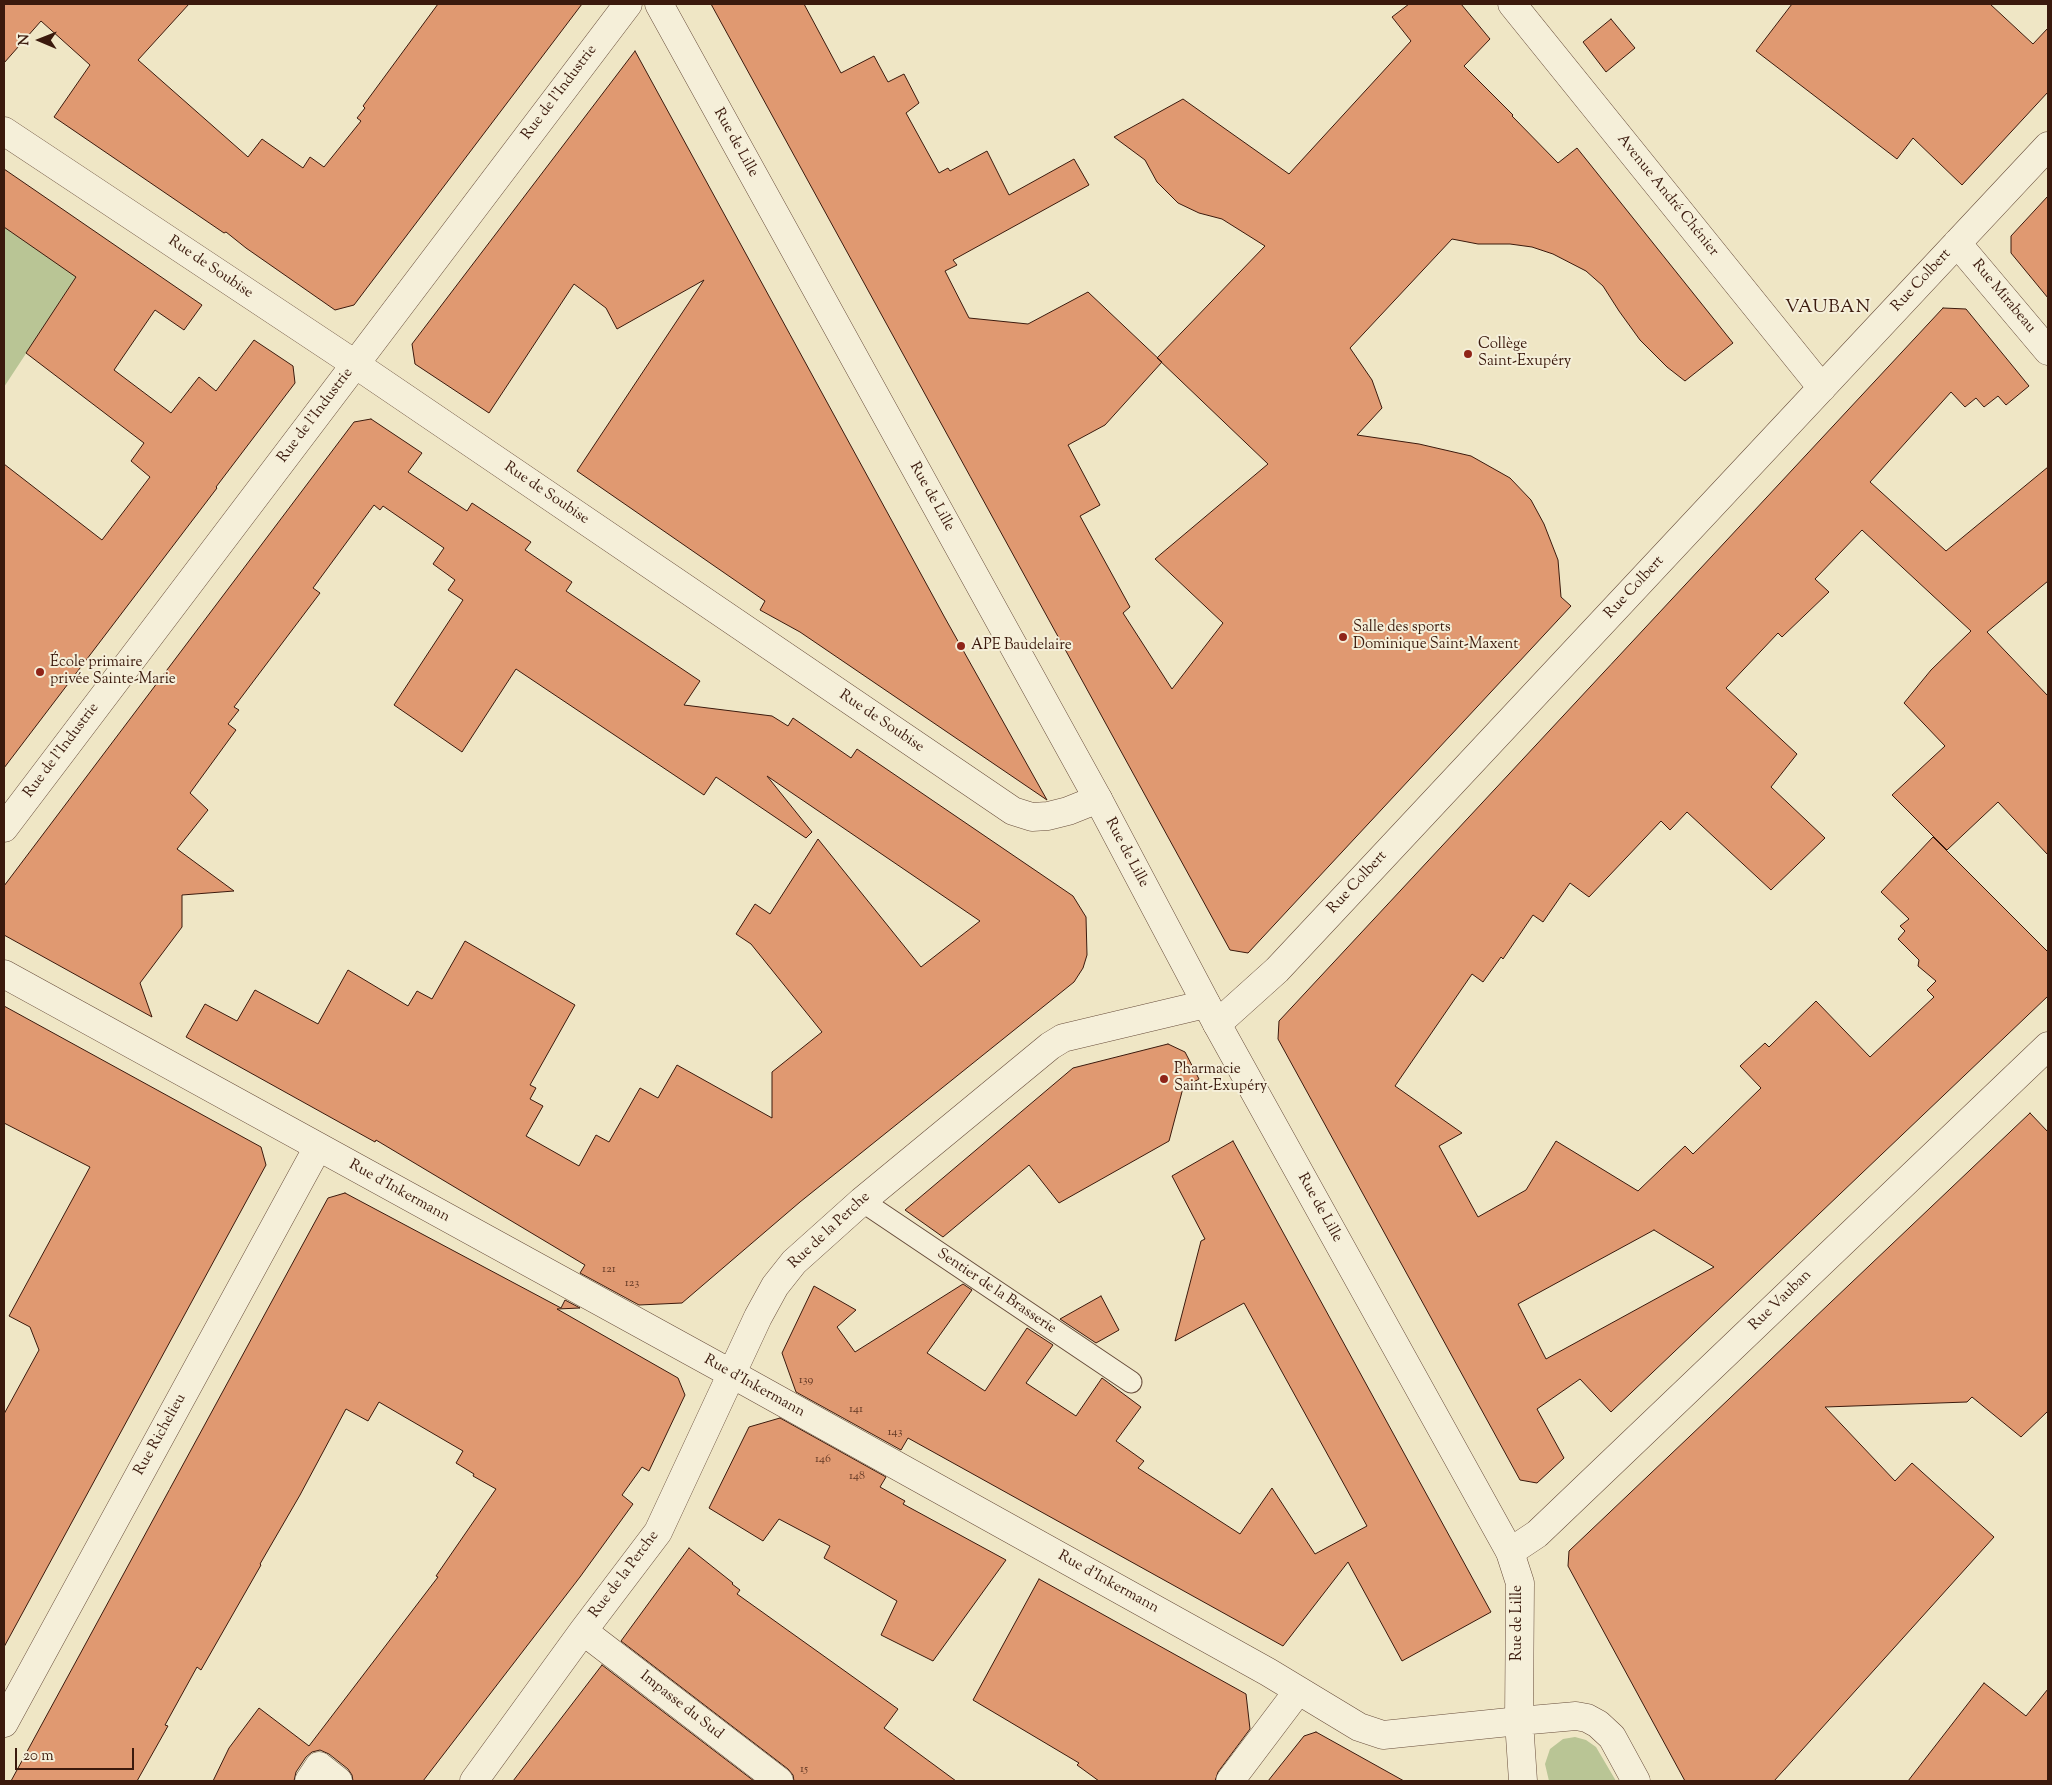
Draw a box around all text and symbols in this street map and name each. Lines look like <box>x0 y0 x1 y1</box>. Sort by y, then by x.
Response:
north arrow <box>15 15 65 65</box>
text: N <box>15 34 35 46</box>
street label: Rue de l'Industrie <box>518 42 602 144</box>
street label: Rue de Lille <box>709 105 761 181</box>
street label: Avenue André Chénier <box>1612 131 1722 261</box>
street label: Rue de Soubise <box>164 233 256 303</box>
street label: Rue Colbert <box>1888 246 1956 316</box>
street label: Rue Mirabeau <box>1967 257 2039 337</box>
district label: VAUBAN <box>1784 298 1872 320</box>
place label: Collège Saint-Exupéry <box>1478 336 1571 371</box>
marker: Collège Saint-Exupéry <box>1462 348 1474 360</box>
street label: Rue de l'Industrie <box>274 365 358 467</box>
street label: Rue de Soubise <box>500 459 592 529</box>
street label: Rue de Lille <box>905 459 957 535</box>
street label: Rue Colbert <box>1601 553 1669 623</box>
place label: Salle des sports Dominique Saint-Maxent <box>1353 619 1518 654</box>
marker: Salle des sports Dominique Saint-Maxent <box>1337 631 1349 643</box>
place label: APE Baudelaire <box>971 637 1072 655</box>
marker: APE Baudelaire <box>955 640 967 652</box>
place label: École primaire privée Sainte-Marie <box>50 654 176 689</box>
marker: École primaire privée Sainte-Marie <box>34 666 46 678</box>
street label: Rue de Soubise <box>835 687 927 757</box>
street label: Rue de l'Industrie <box>20 700 104 802</box>
street label: Rue de Lille <box>1100 815 1152 891</box>
street label: Rue Colbert <box>1324 848 1392 918</box>
place label: Pharmacie Saint-Exupéry <box>1174 1061 1267 1096</box>
marker: Pharmacie Saint-Exupéry <box>1158 1073 1170 1085</box>
street label: Rue d'Inkermann <box>345 1157 453 1227</box>
street label: Rue de Lille <box>1293 1170 1345 1246</box>
street label: Rue de la Perche <box>786 1189 874 1273</box>
street label: Sentier de la Brasserie <box>933 1245 1059 1339</box>
house number: 121 <box>602 1263 616 1277</box>
street label: Rue Vauban <box>1746 1267 1816 1335</box>
house number: 123 <box>625 1277 639 1291</box>
street label: Rue d'Inkermann <box>700 1352 808 1422</box>
house number: 139 <box>799 1374 813 1388</box>
street label: Rue Richelieu <box>131 1391 191 1479</box>
house number: 141 <box>849 1403 863 1417</box>
house number: 143 <box>888 1426 902 1440</box>
house number: 146 <box>815 1453 831 1467</box>
house number: 148 <box>849 1470 865 1484</box>
street label: Rue de la Perche <box>586 1528 664 1622</box>
street label: Rue d'Inkermann <box>1054 1548 1162 1618</box>
street label: Rue de Lille <box>1509 1585 1527 1661</box>
street label: Impasse du Sud <box>636 1668 726 1744</box>
scale bar <box>18 1738 136 1770</box>
text: 20 m <box>23 1746 54 1767</box>
house number: 15 <box>800 1763 808 1777</box>

